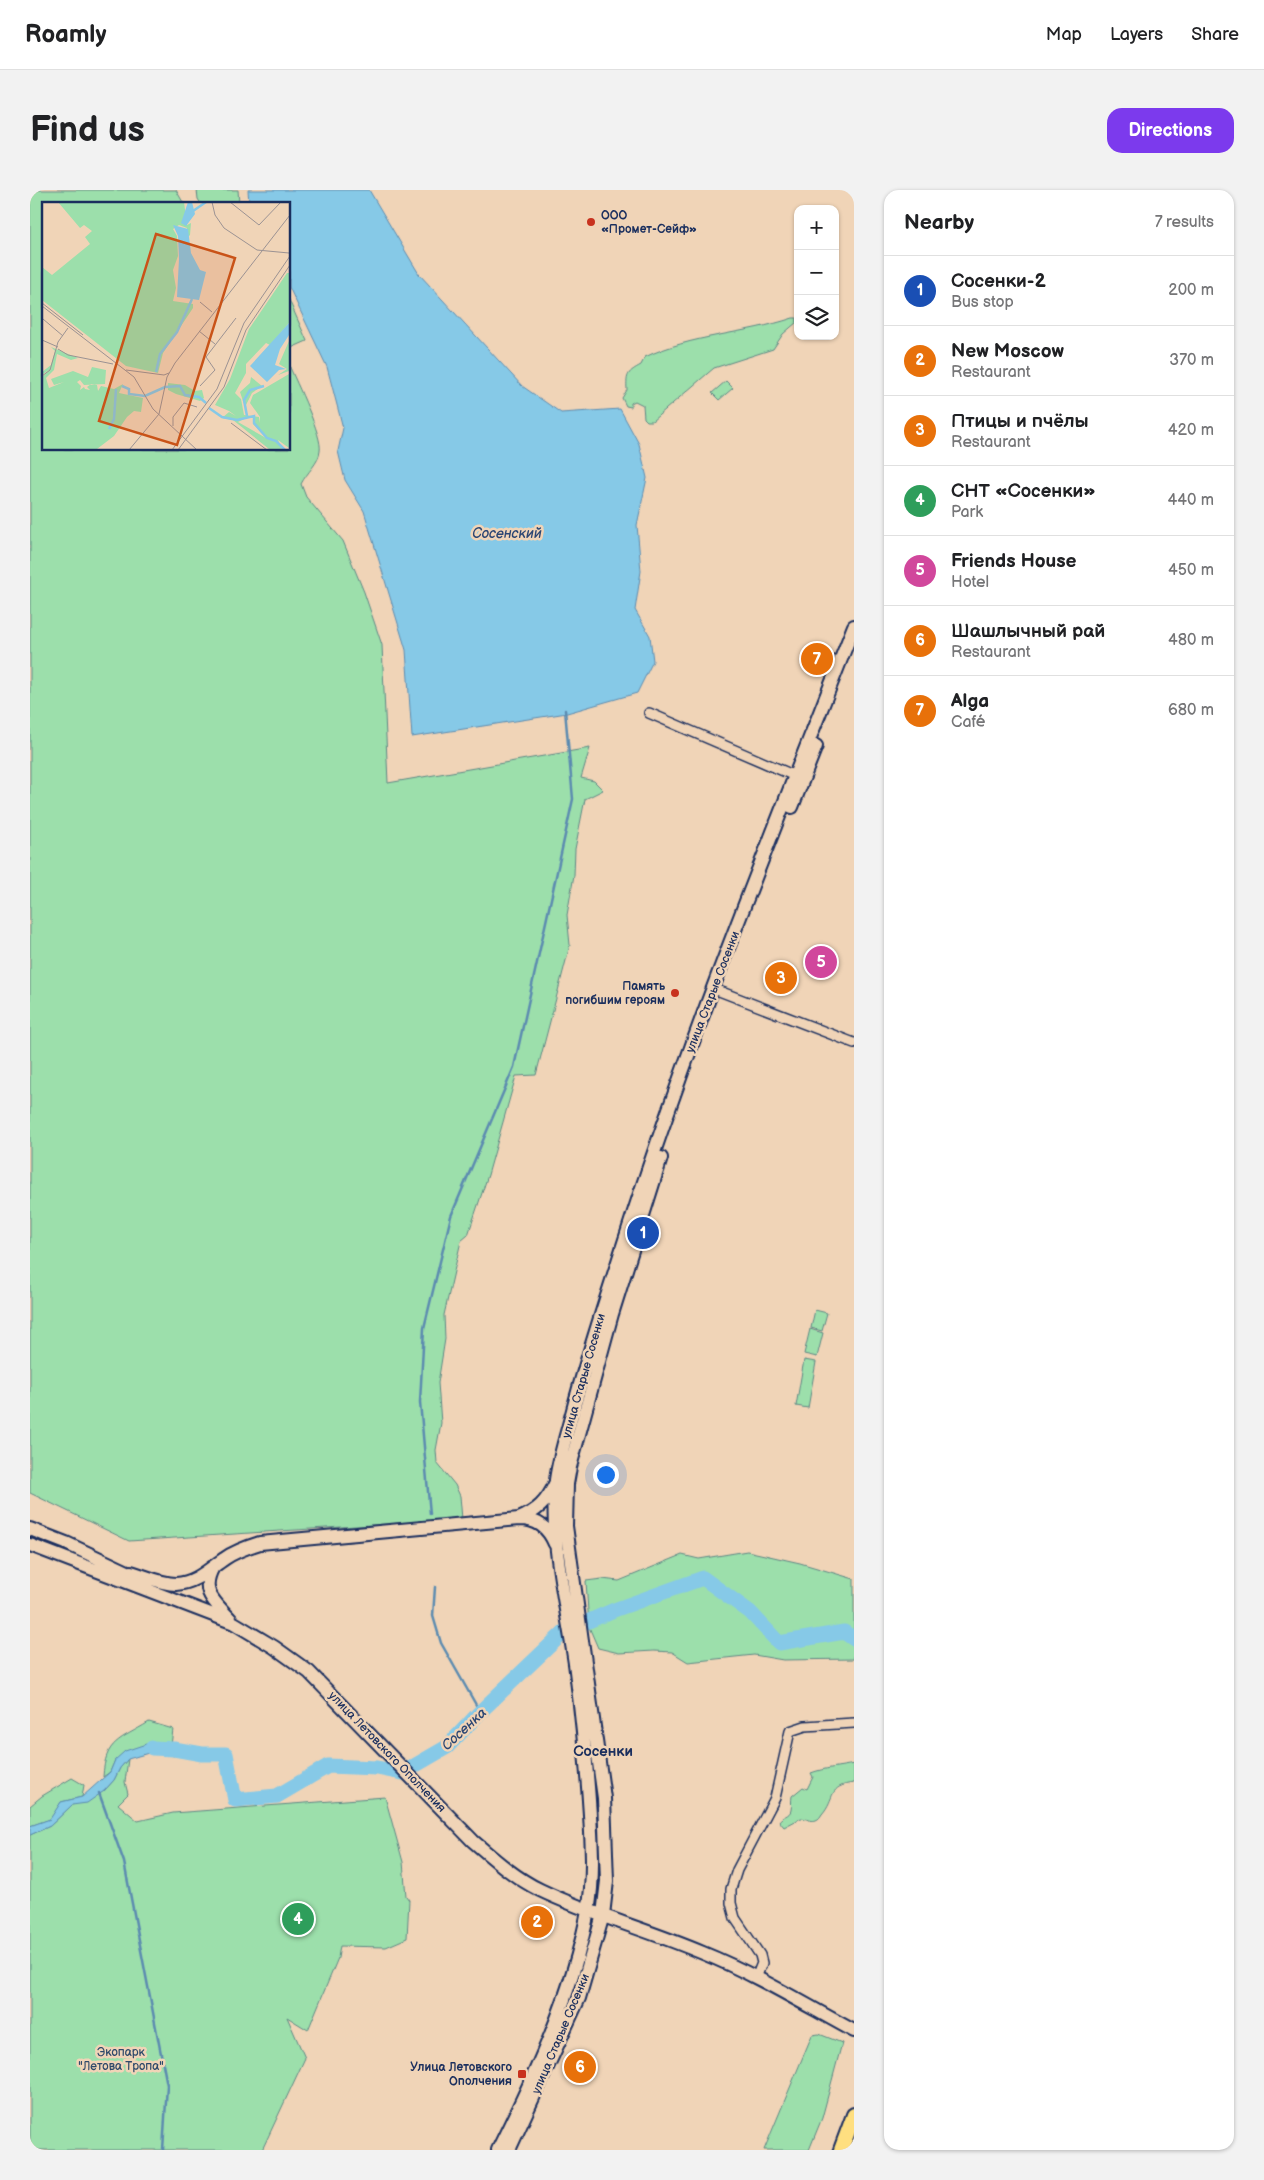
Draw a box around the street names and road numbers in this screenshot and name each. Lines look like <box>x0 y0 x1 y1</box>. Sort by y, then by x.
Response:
street label: улица Старые Сосенки <box>683 929 743 1055</box>
street label: улица Старые Сосенки <box>559 1312 609 1440</box>
street label: улица Летовского Ополчения <box>325 1688 449 1816</box>
street label: улица Старые Сосенки <box>529 1972 593 2096</box>

